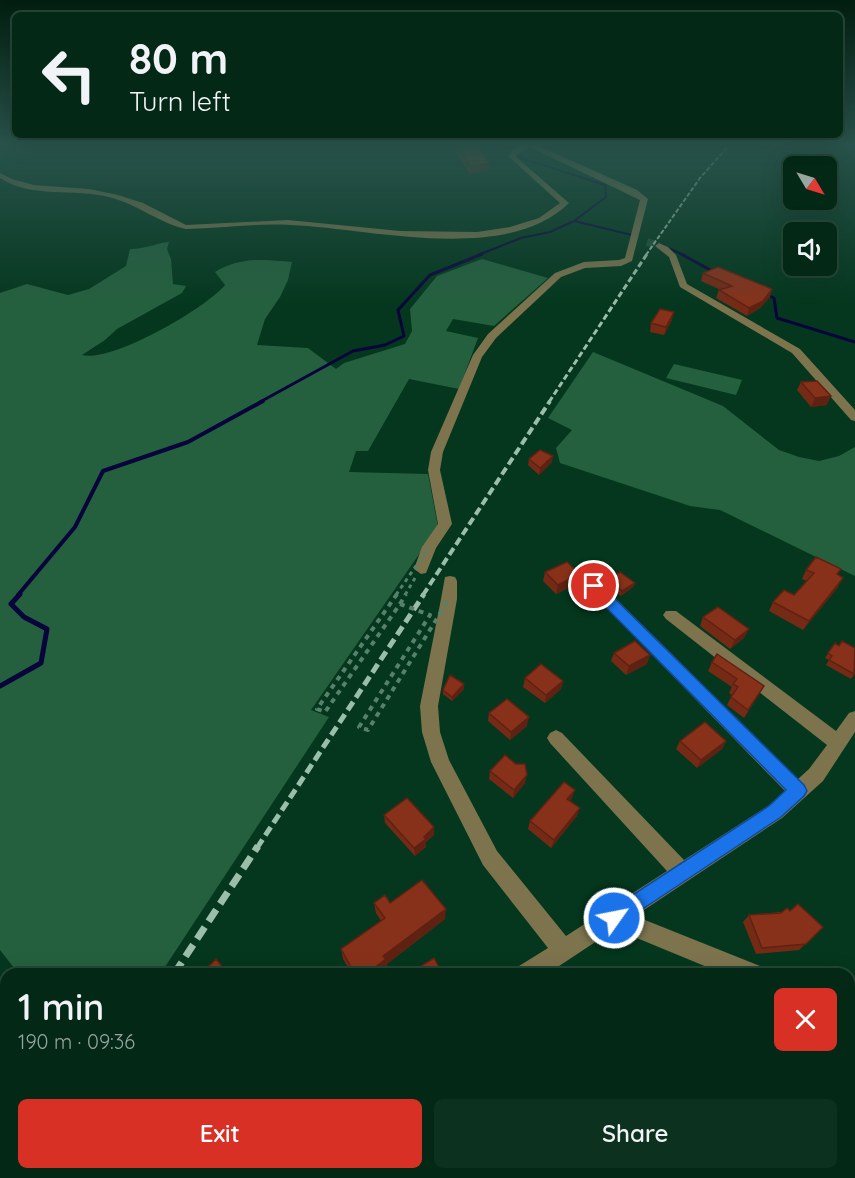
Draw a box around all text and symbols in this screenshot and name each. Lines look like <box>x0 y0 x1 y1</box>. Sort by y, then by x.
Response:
text: 80 m <box>129 32 228 85</box>
icon: left <box>30 36 108 114</box>
text: Turn left <box>129 84 231 118</box>
north arrow <box>783 156 837 210</box>
map controls <box>783 156 837 276</box>
button: sound <box>783 222 837 276</box>
pin <box>568 560 619 611</box>
icon: arrive <box>577 569 610 602</box>
position arrow <box>582 886 646 950</box>
text: 1 min <box>18 984 104 1029</box>
button: close <box>774 988 837 1051</box>
text: 190 m · 09:36 <box>18 1029 135 1054</box>
button: Exit <box>18 1099 422 1168</box>
button: Share <box>434 1099 837 1168</box>

